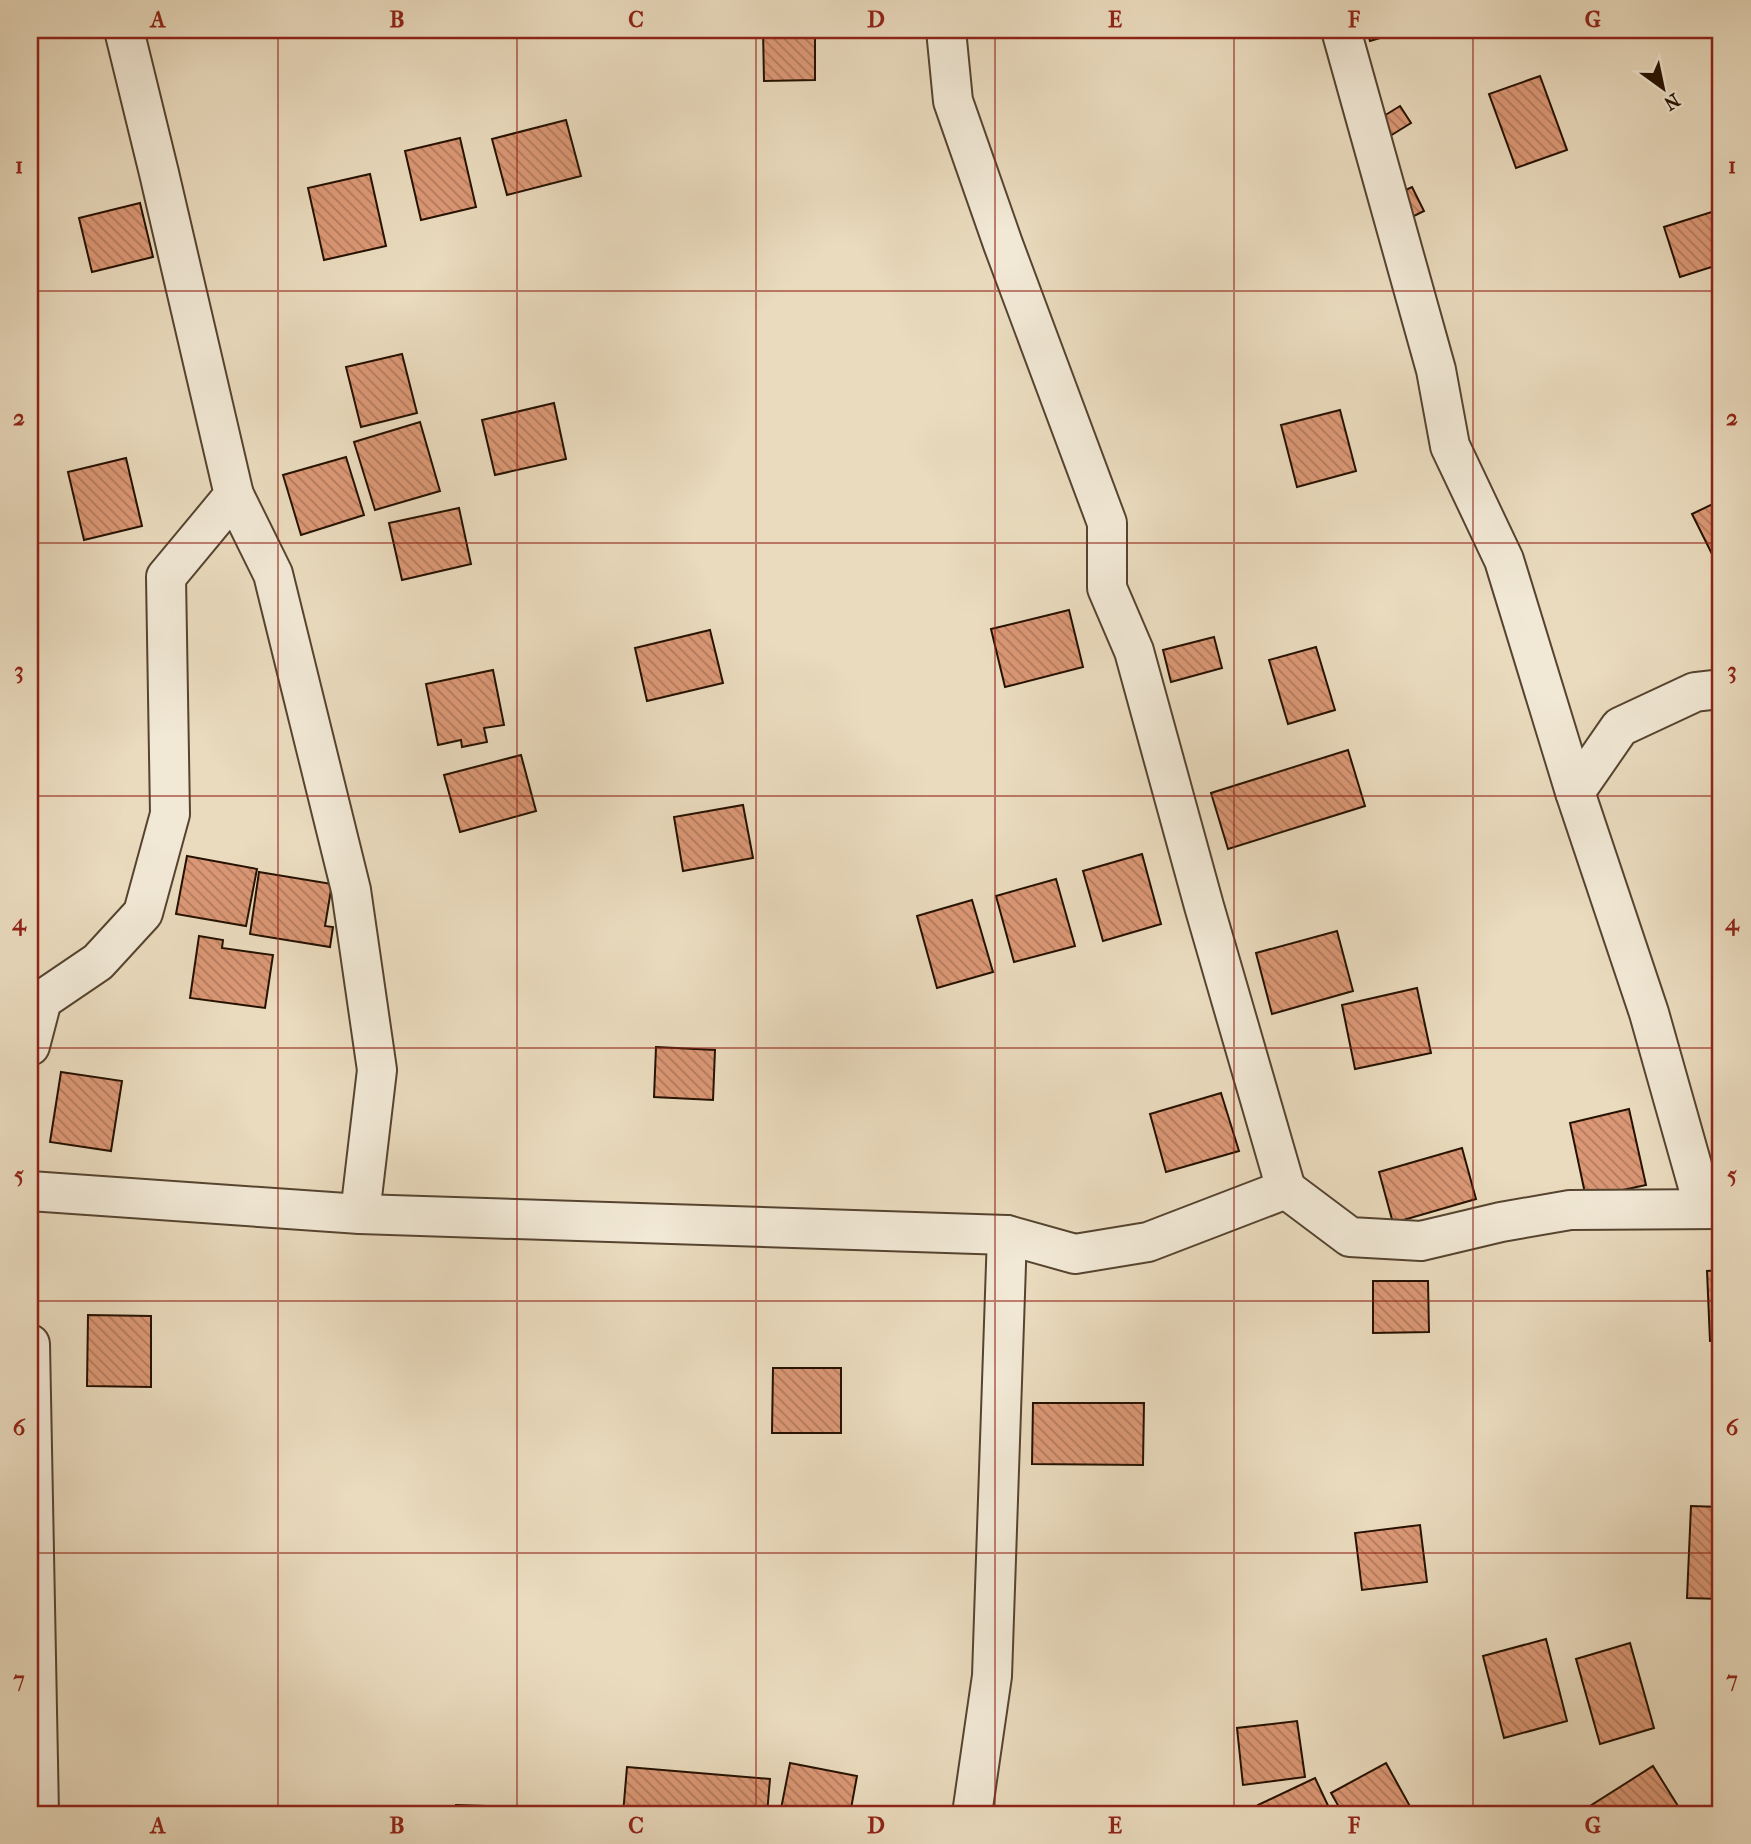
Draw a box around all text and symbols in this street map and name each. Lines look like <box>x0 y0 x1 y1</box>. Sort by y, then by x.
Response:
text: A <box>149 6 167 33</box>
text: B <box>390 6 405 33</box>
text: C <box>628 6 644 33</box>
text: D <box>867 6 885 33</box>
text: E <box>1108 6 1122 33</box>
text: F <box>1347 6 1361 33</box>
text: G <box>1585 6 1601 33</box>
north arrow <box>1628 52 1698 122</box>
text: N <box>1659 88 1684 115</box>
text: 1 <box>15 152 23 179</box>
text: 1 <box>1728 152 1736 179</box>
text: 2 <box>13 404 25 431</box>
text: 2 <box>1726 404 1738 431</box>
text: 3 <box>14 657 24 684</box>
text: 3 <box>1727 657 1737 684</box>
text: 4 <box>11 909 27 936</box>
text: 4 <box>1724 909 1740 936</box>
text: 5 <box>14 1161 24 1188</box>
text: 5 <box>1727 1161 1737 1188</box>
text: 6 <box>13 1414 26 1441</box>
text: 6 <box>1726 1414 1739 1441</box>
text: 7 <box>12 1666 25 1693</box>
text: 7 <box>1725 1666 1738 1693</box>
text: A <box>149 1812 167 1839</box>
text: B <box>390 1812 405 1839</box>
text: C <box>628 1812 644 1839</box>
text: D <box>867 1812 885 1839</box>
text: E <box>1108 1812 1122 1839</box>
text: F <box>1347 1812 1361 1839</box>
text: G <box>1585 1812 1601 1839</box>

